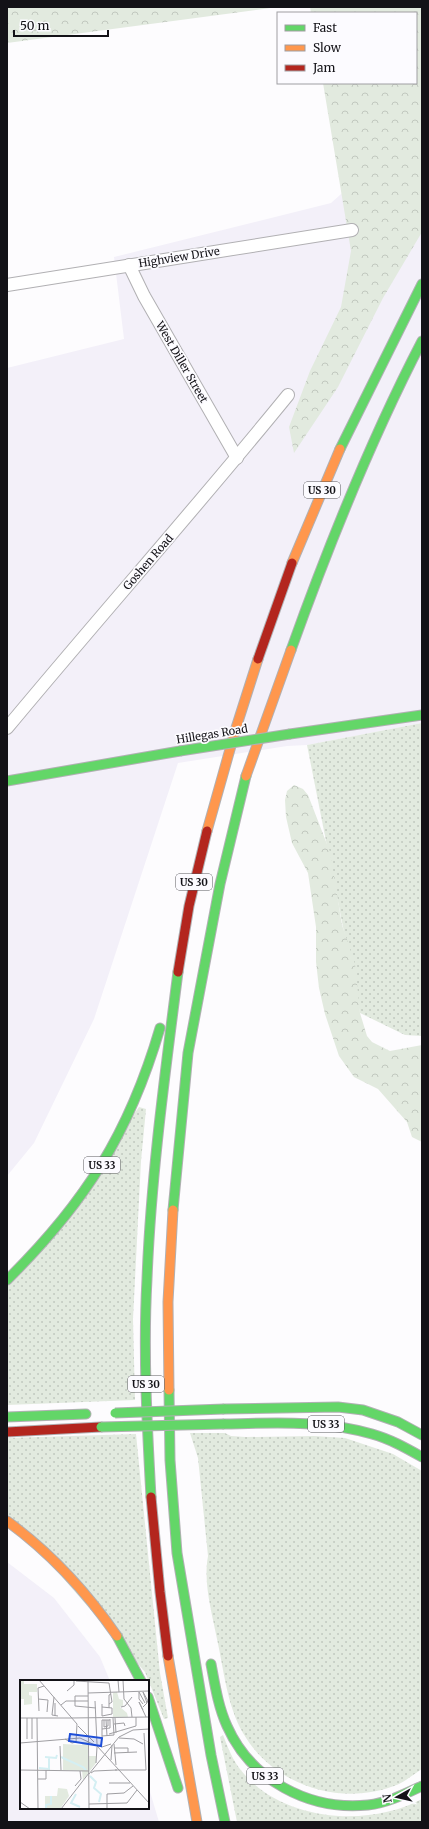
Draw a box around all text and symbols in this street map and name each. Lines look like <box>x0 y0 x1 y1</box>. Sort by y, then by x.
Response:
scale bar <box>14 12 108 38</box>
legend <box>277 12 417 84</box>
text: 50 m <box>20 18 49 33</box>
text: Fast <box>313 20 337 35</box>
text: Slow <box>313 40 342 55</box>
text: Jam <box>312 60 336 75</box>
street label: Highview Drive <box>137 244 221 270</box>
street label: West Diller Street <box>152 318 211 406</box>
road number: US 30 <box>304 482 340 498</box>
street label: Goshen Road <box>120 531 176 593</box>
street label: Hillegas Road <box>175 721 249 747</box>
road number: US 30 <box>176 874 212 890</box>
road number: US 33 <box>84 1157 120 1173</box>
road number: US 30 <box>128 1376 164 1392</box>
road number: US 33 <box>308 1416 344 1432</box>
inset map <box>20 1680 149 1809</box>
road number: US 33 <box>247 1768 283 1784</box>
north arrow <box>377 1777 417 1817</box>
text: N <box>380 1793 395 1804</box>

